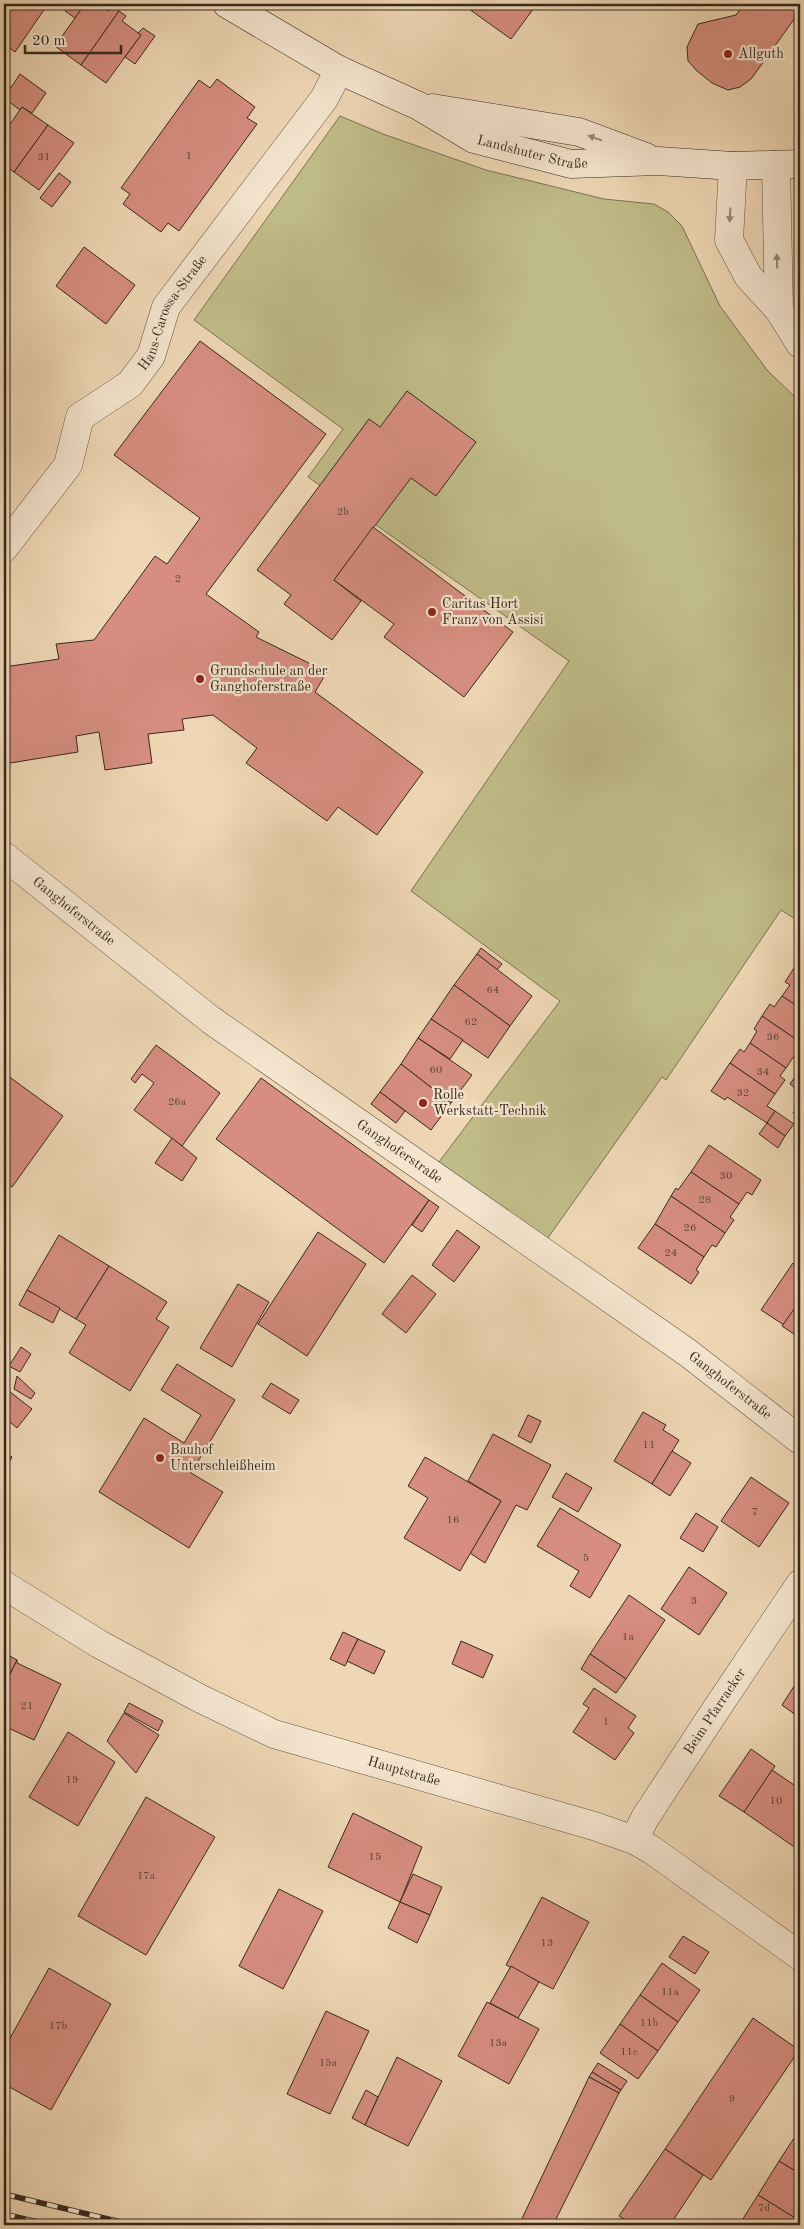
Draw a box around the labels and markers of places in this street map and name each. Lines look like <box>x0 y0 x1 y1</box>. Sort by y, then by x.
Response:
place label: Allguth <box>738 47 784 61</box>
marker: Allguth <box>722 48 734 60</box>
place label: Caritas Hort Franz von Assisi <box>442 597 544 627</box>
marker: Caritas Hort Franz von Assisi <box>426 606 438 618</box>
place label: Grundschule an der Ganghoferstraße <box>210 664 328 694</box>
marker: Grundschule an der Ganghoferstraße <box>194 673 206 685</box>
place label: Rolle Werkstatt-Technik <box>433 1088 547 1118</box>
marker: Rolle Werkstatt-Technik <box>417 1097 429 1109</box>
place label: Bauhof Unterschleißheim <box>170 1443 276 1473</box>
marker: Bauhof Unterschleißheim <box>154 1452 166 1464</box>

